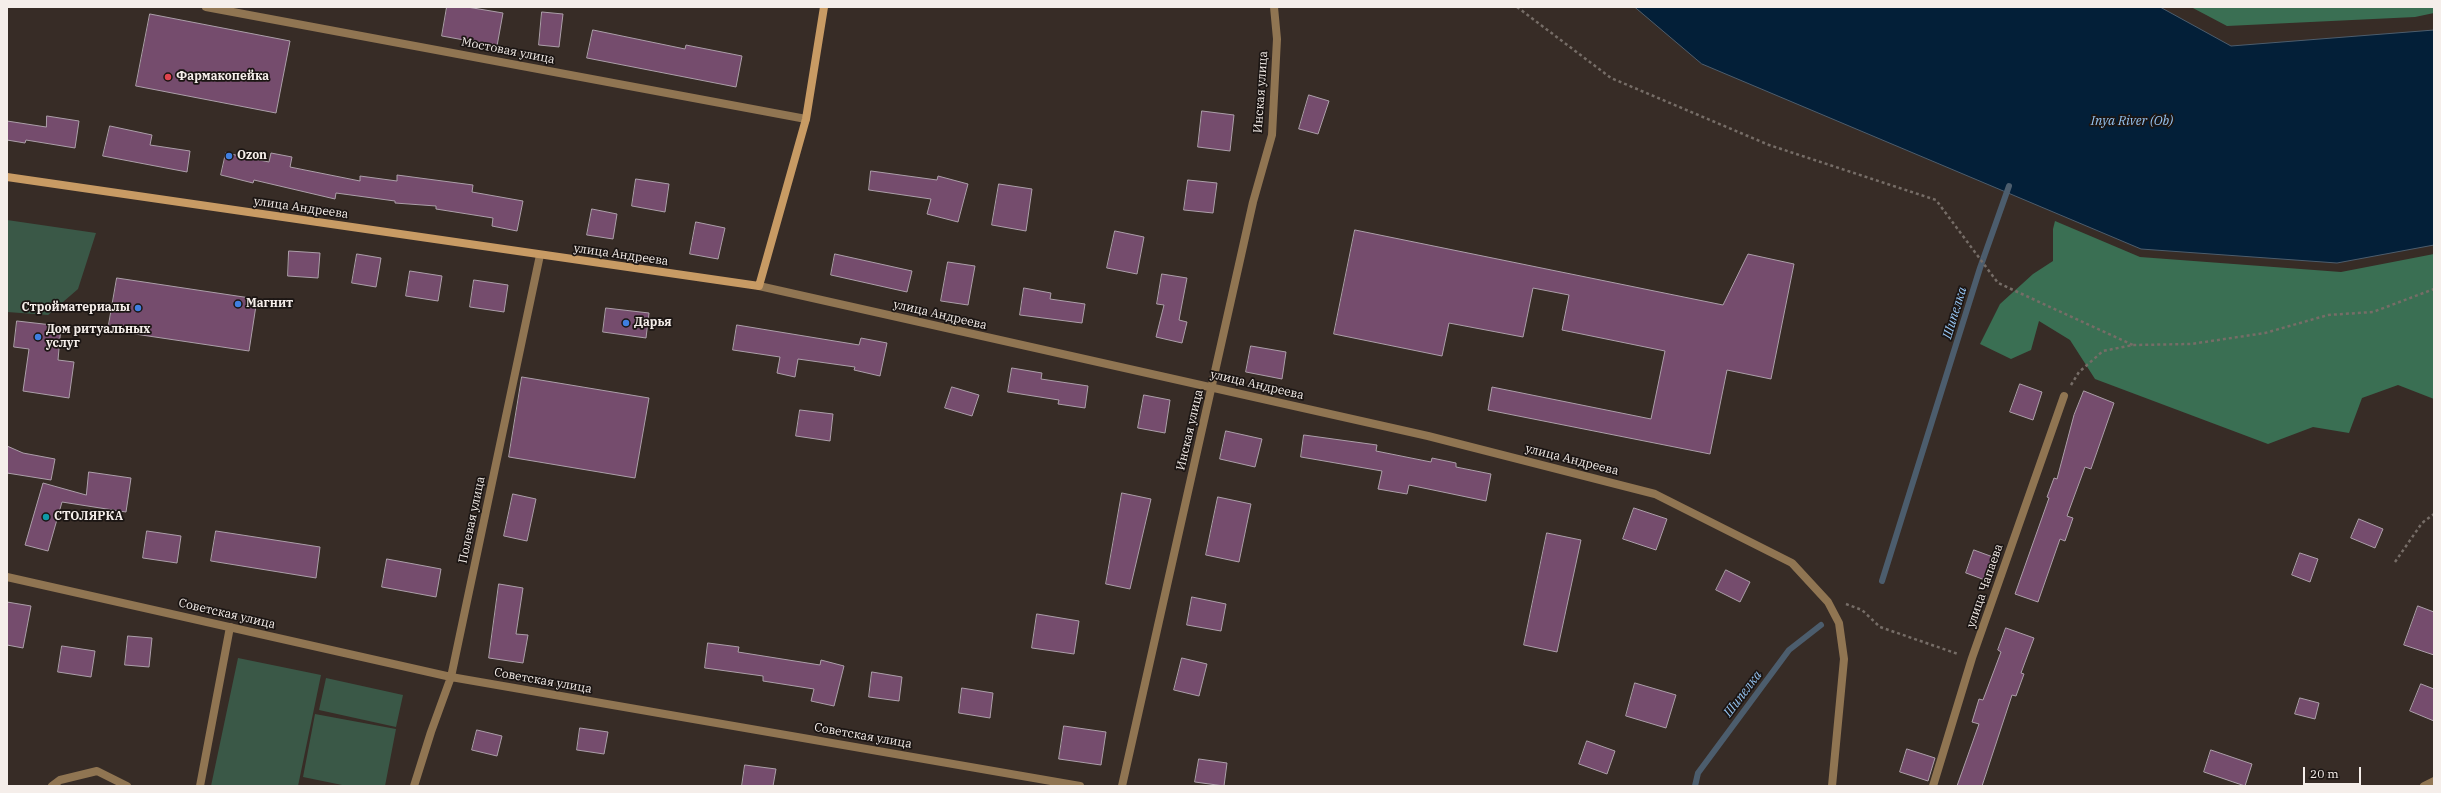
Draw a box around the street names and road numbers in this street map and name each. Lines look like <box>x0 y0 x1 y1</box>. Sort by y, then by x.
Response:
street label: Мостовая улица <box>460 35 556 67</box>
street label: Инская улица <box>1251 50 1271 134</box>
street label: улица Андреева <box>253 194 349 222</box>
street label: улица Андреева <box>573 241 669 269</box>
street label: улица Андреева <box>892 297 988 333</box>
street label: улица Андреева <box>1209 367 1305 403</box>
street label: Инская улица <box>1174 388 1206 472</box>
street label: улица Андреева <box>1524 441 1620 479</box>
street label: Полевая улица <box>456 475 488 565</box>
street label: улица Чапаева <box>1964 542 2006 630</box>
street label: Советская улица <box>177 596 277 632</box>
street label: Советская улица <box>493 665 593 697</box>
street label: Советская улица <box>813 720 913 752</box>

